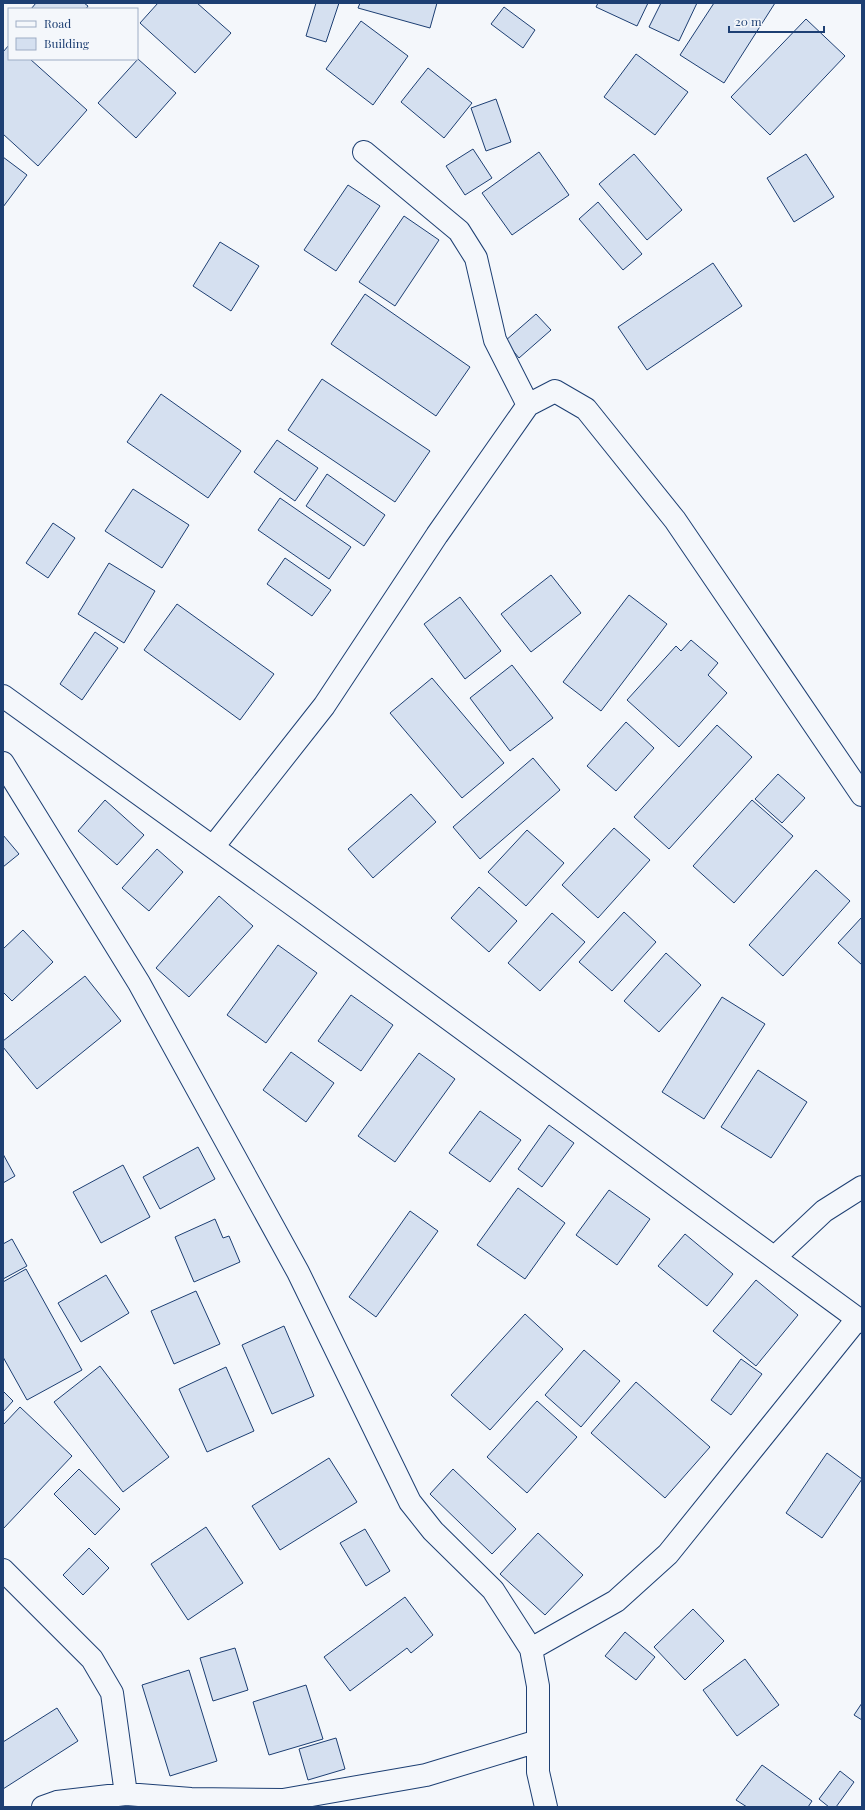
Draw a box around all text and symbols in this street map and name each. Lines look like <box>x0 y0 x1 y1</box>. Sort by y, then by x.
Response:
legend <box>8 8 138 60</box>
scale bar <box>729 8 824 34</box>
text: 20 m <box>735 13 762 29</box>
text: Road <box>44 15 71 31</box>
text: Building <box>44 35 90 51</box>

